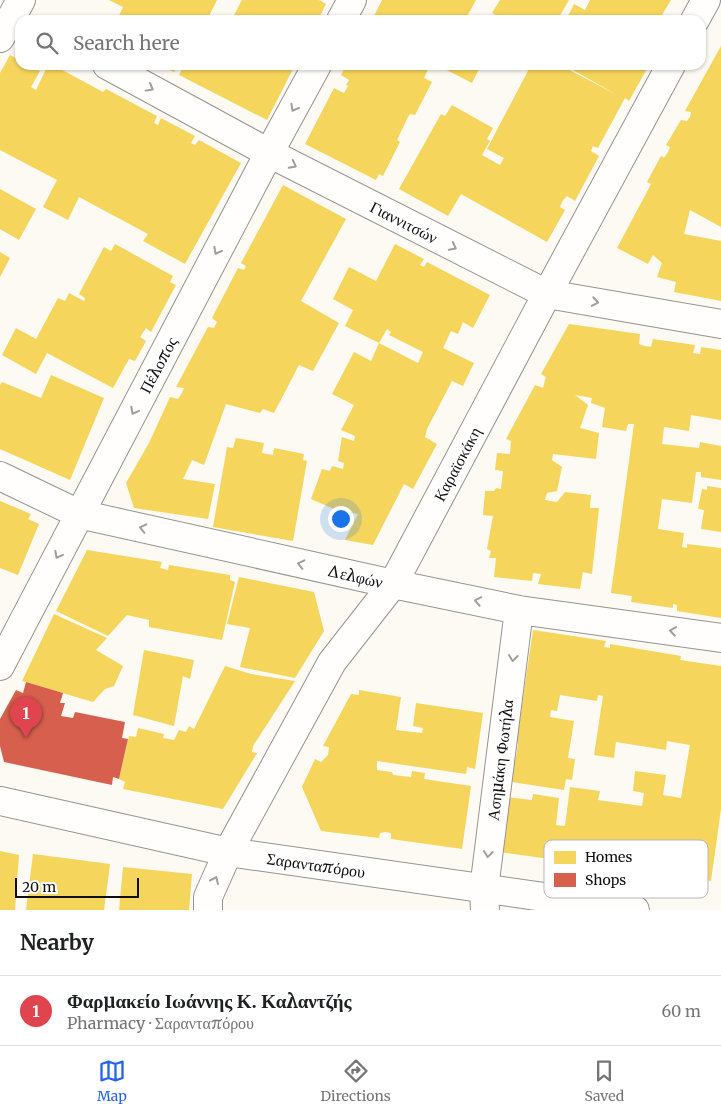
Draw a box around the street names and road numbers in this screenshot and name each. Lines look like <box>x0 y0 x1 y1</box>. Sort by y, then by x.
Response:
street label: Γιαννιτσών <box>367 197 441 247</box>
street label: Πέλοπος <box>135 333 181 397</box>
street label: Καραϊσκάκη <box>429 423 485 505</box>
street label: Δελφών <box>325 560 385 592</box>
street label: Ασημάκη Φωτήλα <box>483 698 517 822</box>
street label: Σαρανταπόρου <box>265 848 367 882</box>

